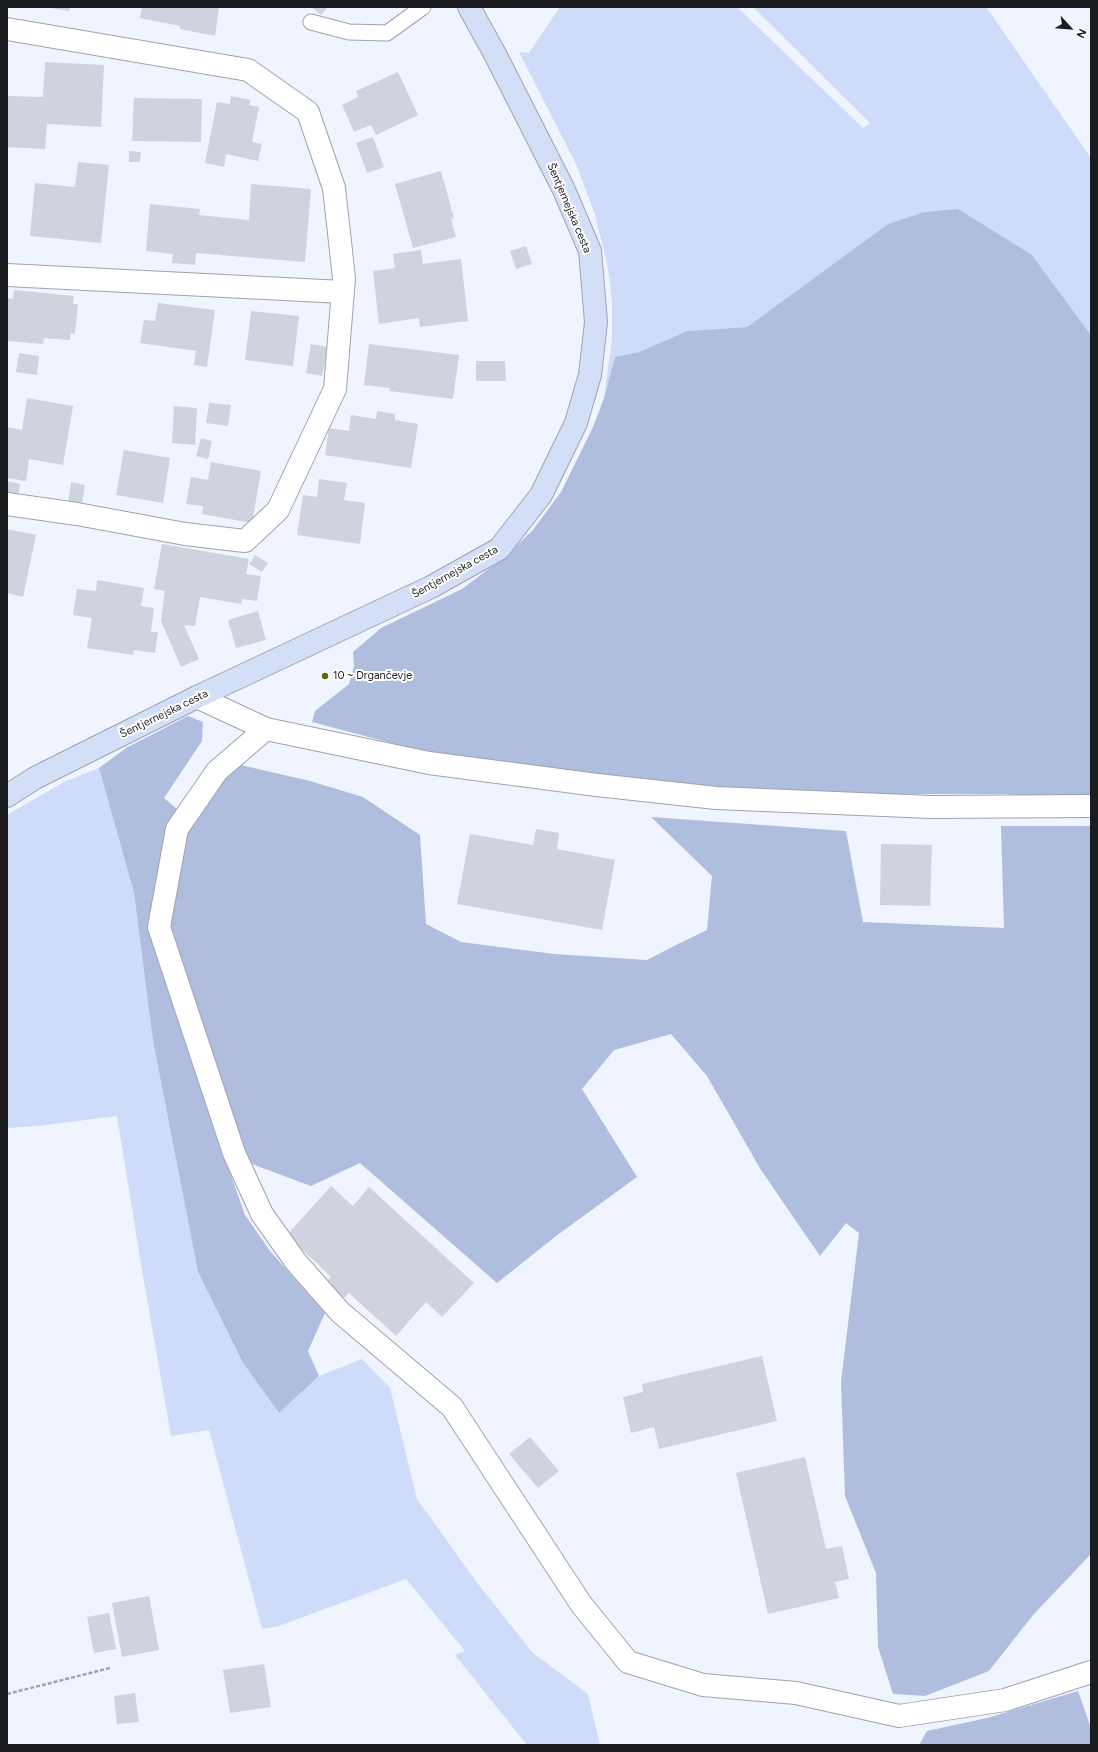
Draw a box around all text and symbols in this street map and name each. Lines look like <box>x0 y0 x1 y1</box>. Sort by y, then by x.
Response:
north arrow <box>1050 8 1090 48</box>
text: N <box>1074 27 1089 40</box>
street label: Šentjernejska cesta <box>544 161 594 255</box>
street label: Šentjernejska cesta <box>410 543 500 601</box>
place label: 10 ~ Drgančevje <box>333 669 412 683</box>
marker: 10 ~ Drgančevje <box>320 671 330 681</box>
street label: Šentjernejska cesta <box>118 687 210 741</box>

